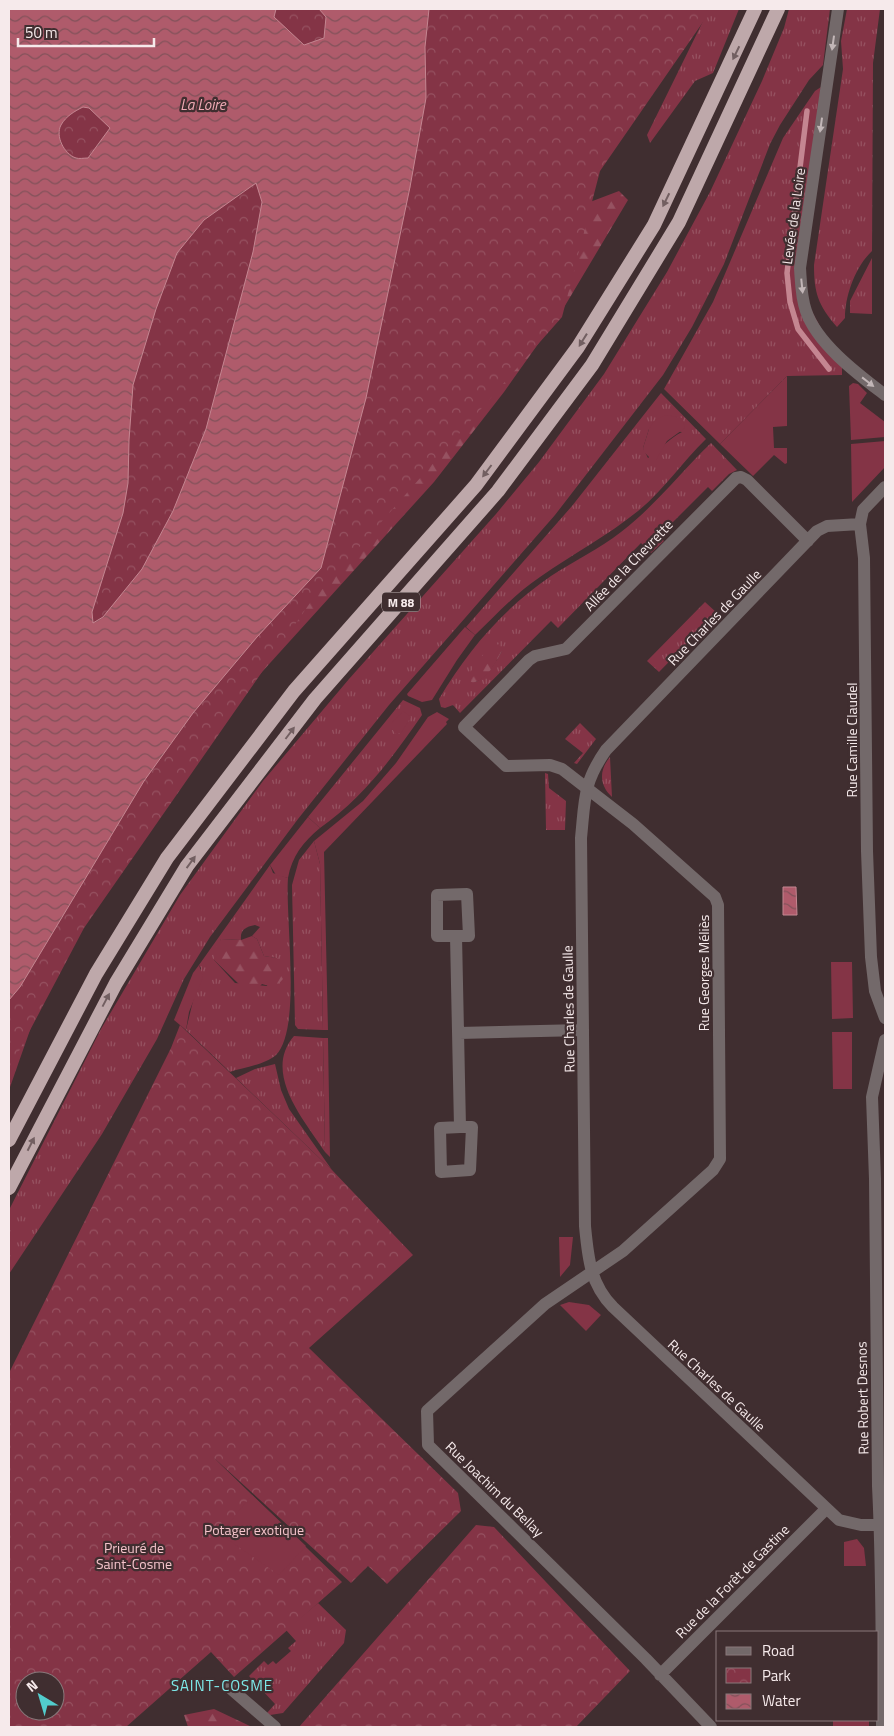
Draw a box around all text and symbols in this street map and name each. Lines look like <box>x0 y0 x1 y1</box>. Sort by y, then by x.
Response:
scale bar <box>18 15 154 47</box>
text: 50 m <box>25 21 58 44</box>
one-way arrow <box>829 35 837 51</box>
one-way arrow <box>732 46 740 61</box>
water label: La Loire <box>180 93 227 116</box>
one-way arrow <box>817 118 825 134</box>
street label: Levée de la Loire <box>776 166 810 266</box>
one-way arrow <box>661 193 669 207</box>
one-way arrow <box>798 278 806 294</box>
one-way arrow <box>578 333 587 346</box>
one-way arrow <box>861 376 874 387</box>
one-way arrow <box>481 464 492 477</box>
street label: Allée de la Chevrette <box>579 514 677 616</box>
street label: Rue Charles de Gaulle <box>662 564 766 670</box>
road number: M 88 <box>382 592 420 612</box>
street label: Rue Camille Claudel <box>841 682 862 798</box>
one-way arrow <box>284 727 295 740</box>
one-way arrow <box>186 855 196 869</box>
street label: Rue Georges Méliès <box>693 915 714 1031</box>
street label: Rue Charles de Gaulle <box>556 945 580 1073</box>
one-way arrow <box>102 994 111 1007</box>
one-way arrow <box>27 1137 35 1151</box>
street label: Rue Charles de Gaulle <box>663 1334 771 1436</box>
street label: Rue Robert Desnos <box>851 1341 873 1455</box>
street label: Rue Joachim du Bellay <box>441 1436 549 1542</box>
park label: Potager exotique <box>204 1519 304 1540</box>
street label: Rue de la Forêt de Gastine <box>670 1519 794 1643</box>
park label: Prieuré de Saint-Cosme <box>96 1537 172 1574</box>
legend <box>716 1631 879 1721</box>
text: Road <box>762 1639 794 1662</box>
text: Park <box>762 1664 791 1687</box>
north arrow <box>15 1671 65 1721</box>
text: N <box>21 1674 42 1697</box>
district label: SAINT-COSME <box>171 1674 273 1697</box>
text: Water <box>762 1689 801 1712</box>

